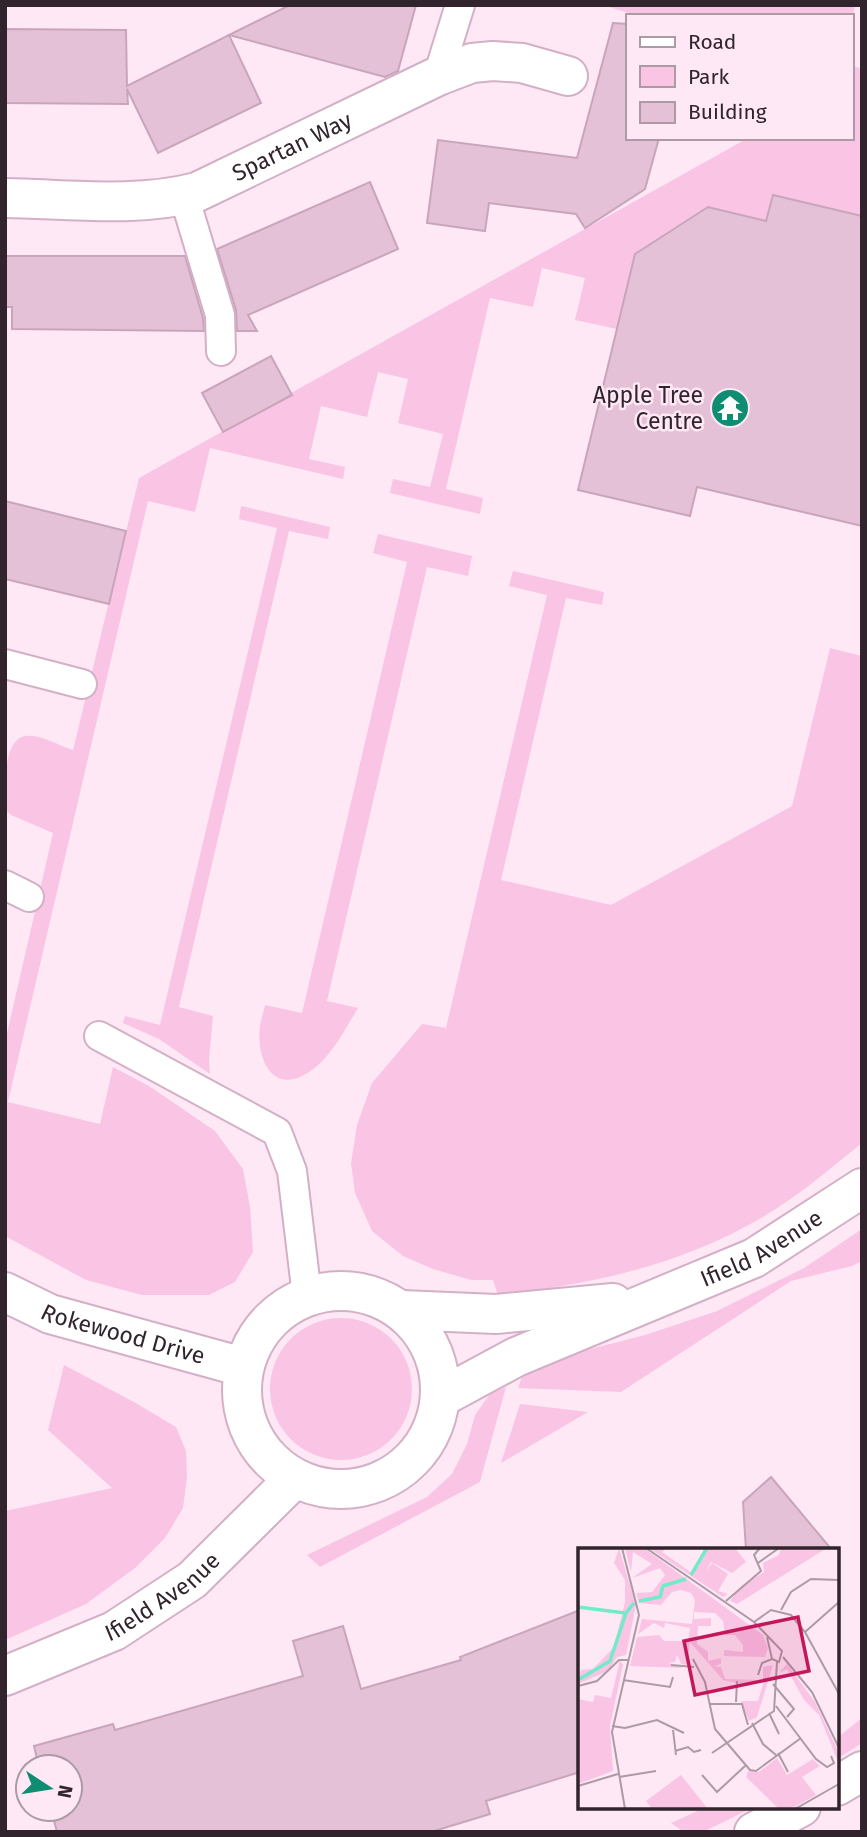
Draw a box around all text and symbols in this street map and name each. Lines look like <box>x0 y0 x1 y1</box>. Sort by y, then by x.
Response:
legend <box>626 14 853 140</box>
text: Road <box>688 29 736 55</box>
text: Park <box>688 64 730 90</box>
text: Building <box>688 99 767 125</box>
street label: Spartan Way <box>227 105 357 187</box>
place label: Apple Tree Centre <box>593 381 703 435</box>
temple icon: Apple Tree Centre <box>709 387 751 429</box>
street label: Ifield Avenue <box>696 1203 828 1293</box>
street label: Rokewood Drive <box>36 1298 208 1370</box>
street label: Ifield Avenue <box>101 1546 226 1647</box>
inset map <box>578 1548 839 1809</box>
north arrow <box>14 1753 84 1823</box>
text: N <box>53 1783 78 1800</box>

